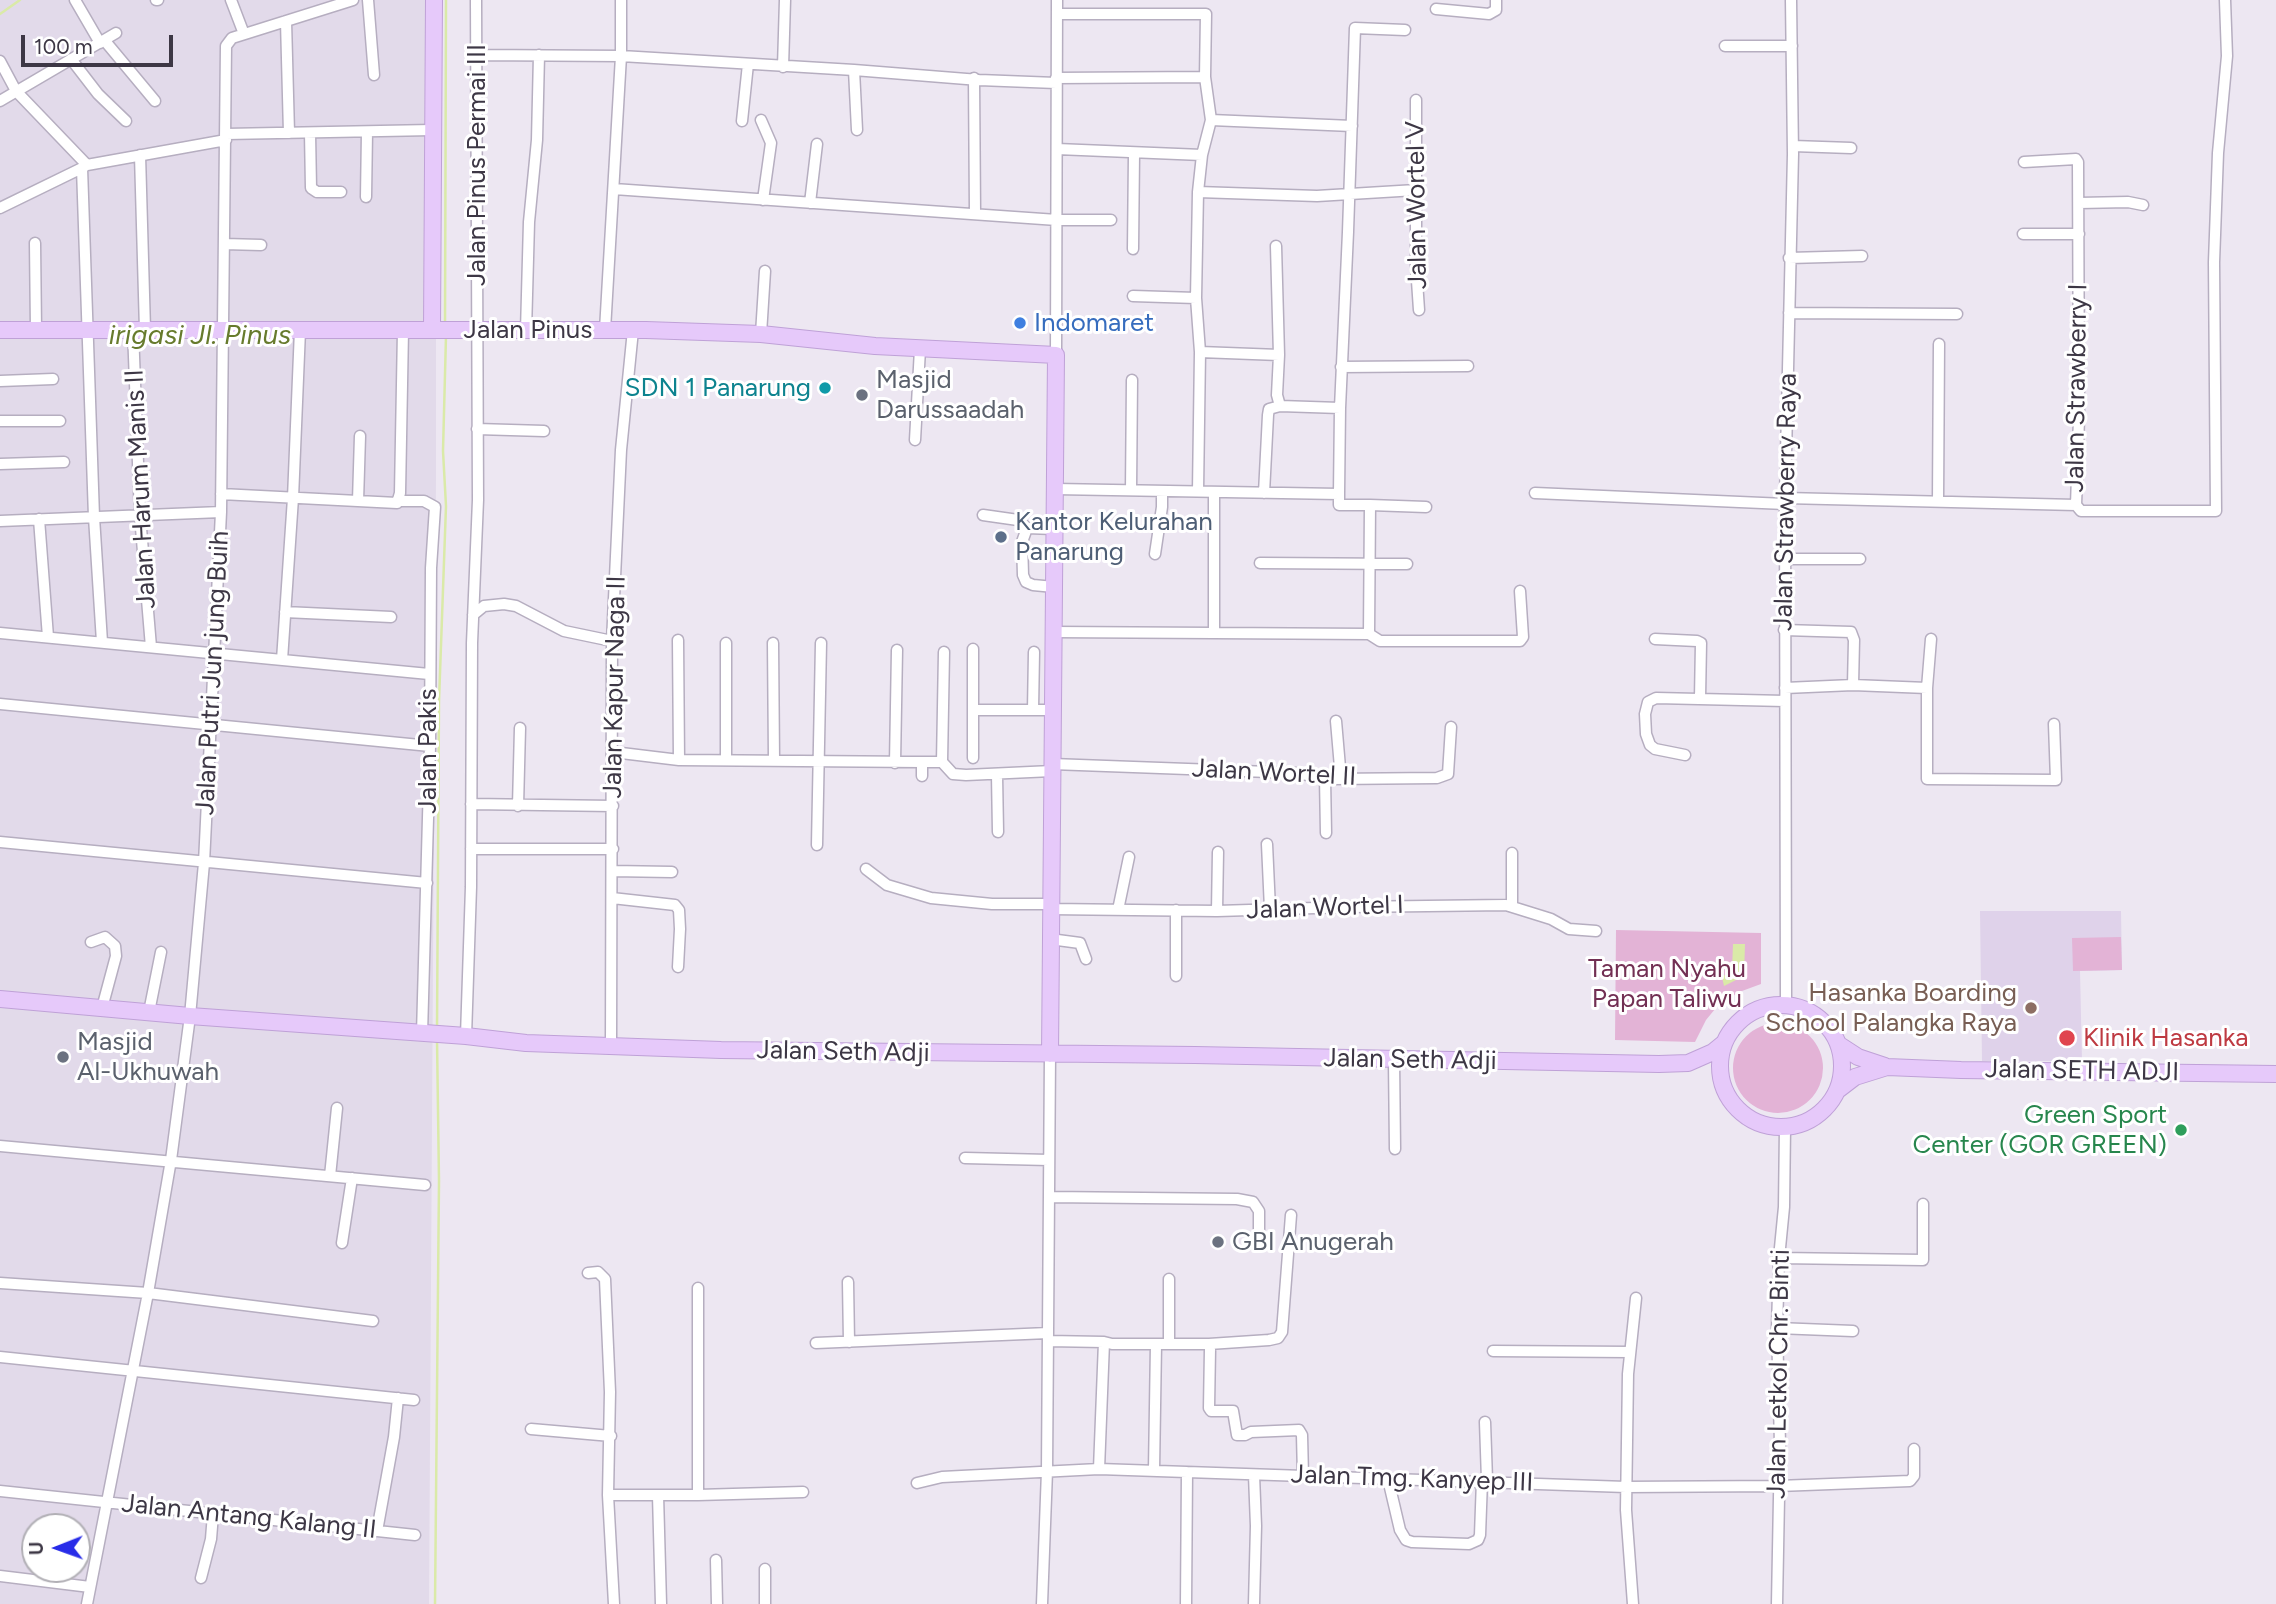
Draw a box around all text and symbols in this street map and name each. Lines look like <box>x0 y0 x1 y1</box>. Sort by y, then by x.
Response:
scale bar <box>24 21 177 65</box>
text: 100 m <box>34 34 93 59</box>
street label: Jalan Pinus Permai III <box>461 44 493 286</box>
street label: Jalan Wortel V <box>1400 121 1434 289</box>
street label: Jalan Strawberry I <box>2060 283 2094 493</box>
place label: Indomaret <box>1034 307 1154 339</box>
street label: Jalan Pinus <box>464 314 592 346</box>
marker: Indomaret <box>1012 315 1028 331</box>
water label: irigasi Jl. Pinus <box>109 319 291 353</box>
place label: Masjid Darussaadah <box>876 364 1024 426</box>
street label: Jalan Harum Manis II <box>119 369 163 609</box>
place label: SDN 1 Panarung <box>625 372 811 404</box>
street label: Jalan Strawberry Raya <box>1768 373 1804 631</box>
marker: SDN 1 Panarung <box>817 380 833 396</box>
marker: Masjid Darussaadah <box>854 387 870 403</box>
place label: Kantor Kelurahan Panarung <box>1015 506 1213 568</box>
marker: Kantor Kelurahan Panarung <box>993 529 1009 545</box>
street label: Jalan Putri Jun jung Buih <box>190 530 236 816</box>
street label: Jalan Kapur Naga II <box>597 575 633 799</box>
street label: Jalan Pakis <box>412 688 444 814</box>
street label: Jalan Wortel II <box>1191 753 1357 793</box>
street label: Jalan Wortel I <box>1246 890 1404 926</box>
park label: Taman Nyahu Papan Taliwu <box>1588 953 1746 1014</box>
place label: Hasanka Boarding School Palangka Raya <box>1765 977 2017 1038</box>
marker: Hasanka Boarding School Palangka Raya <box>2023 1000 2039 1016</box>
place label: Klinik Hasanka <box>2083 1022 2248 1054</box>
place label: Masjid Al-Ukhuwah <box>77 1026 219 1088</box>
marker: Klinik Hasanka <box>2057 1028 2077 1048</box>
street label: Jalan Seth Adji <box>756 1035 930 1069</box>
street label: Jalan Seth Adji <box>1323 1043 1497 1077</box>
marker: Masjid Al-Ukhuwah <box>55 1049 71 1065</box>
street label: Jalan SETH ADJI <box>1985 1054 2179 1088</box>
place label: Green Sport Center (GOR GREEN) <box>1912 1099 2167 1160</box>
marker: Green Sport Center (GOR GREEN) <box>2173 1122 2189 1138</box>
place label: GBI Anugerah <box>1232 1226 1394 1258</box>
marker: GBI Anugerah <box>1210 1234 1226 1250</box>
street label: Jalan Letkol Chr. Binti <box>1761 1249 1797 1499</box>
street label: Jalan Tmg. Kanyep III <box>1290 1459 1534 1499</box>
street label: Jalan Antang Kalang II <box>120 1488 378 1546</box>
north arrow <box>21 1513 91 1583</box>
text: U <box>25 1541 48 1555</box>

